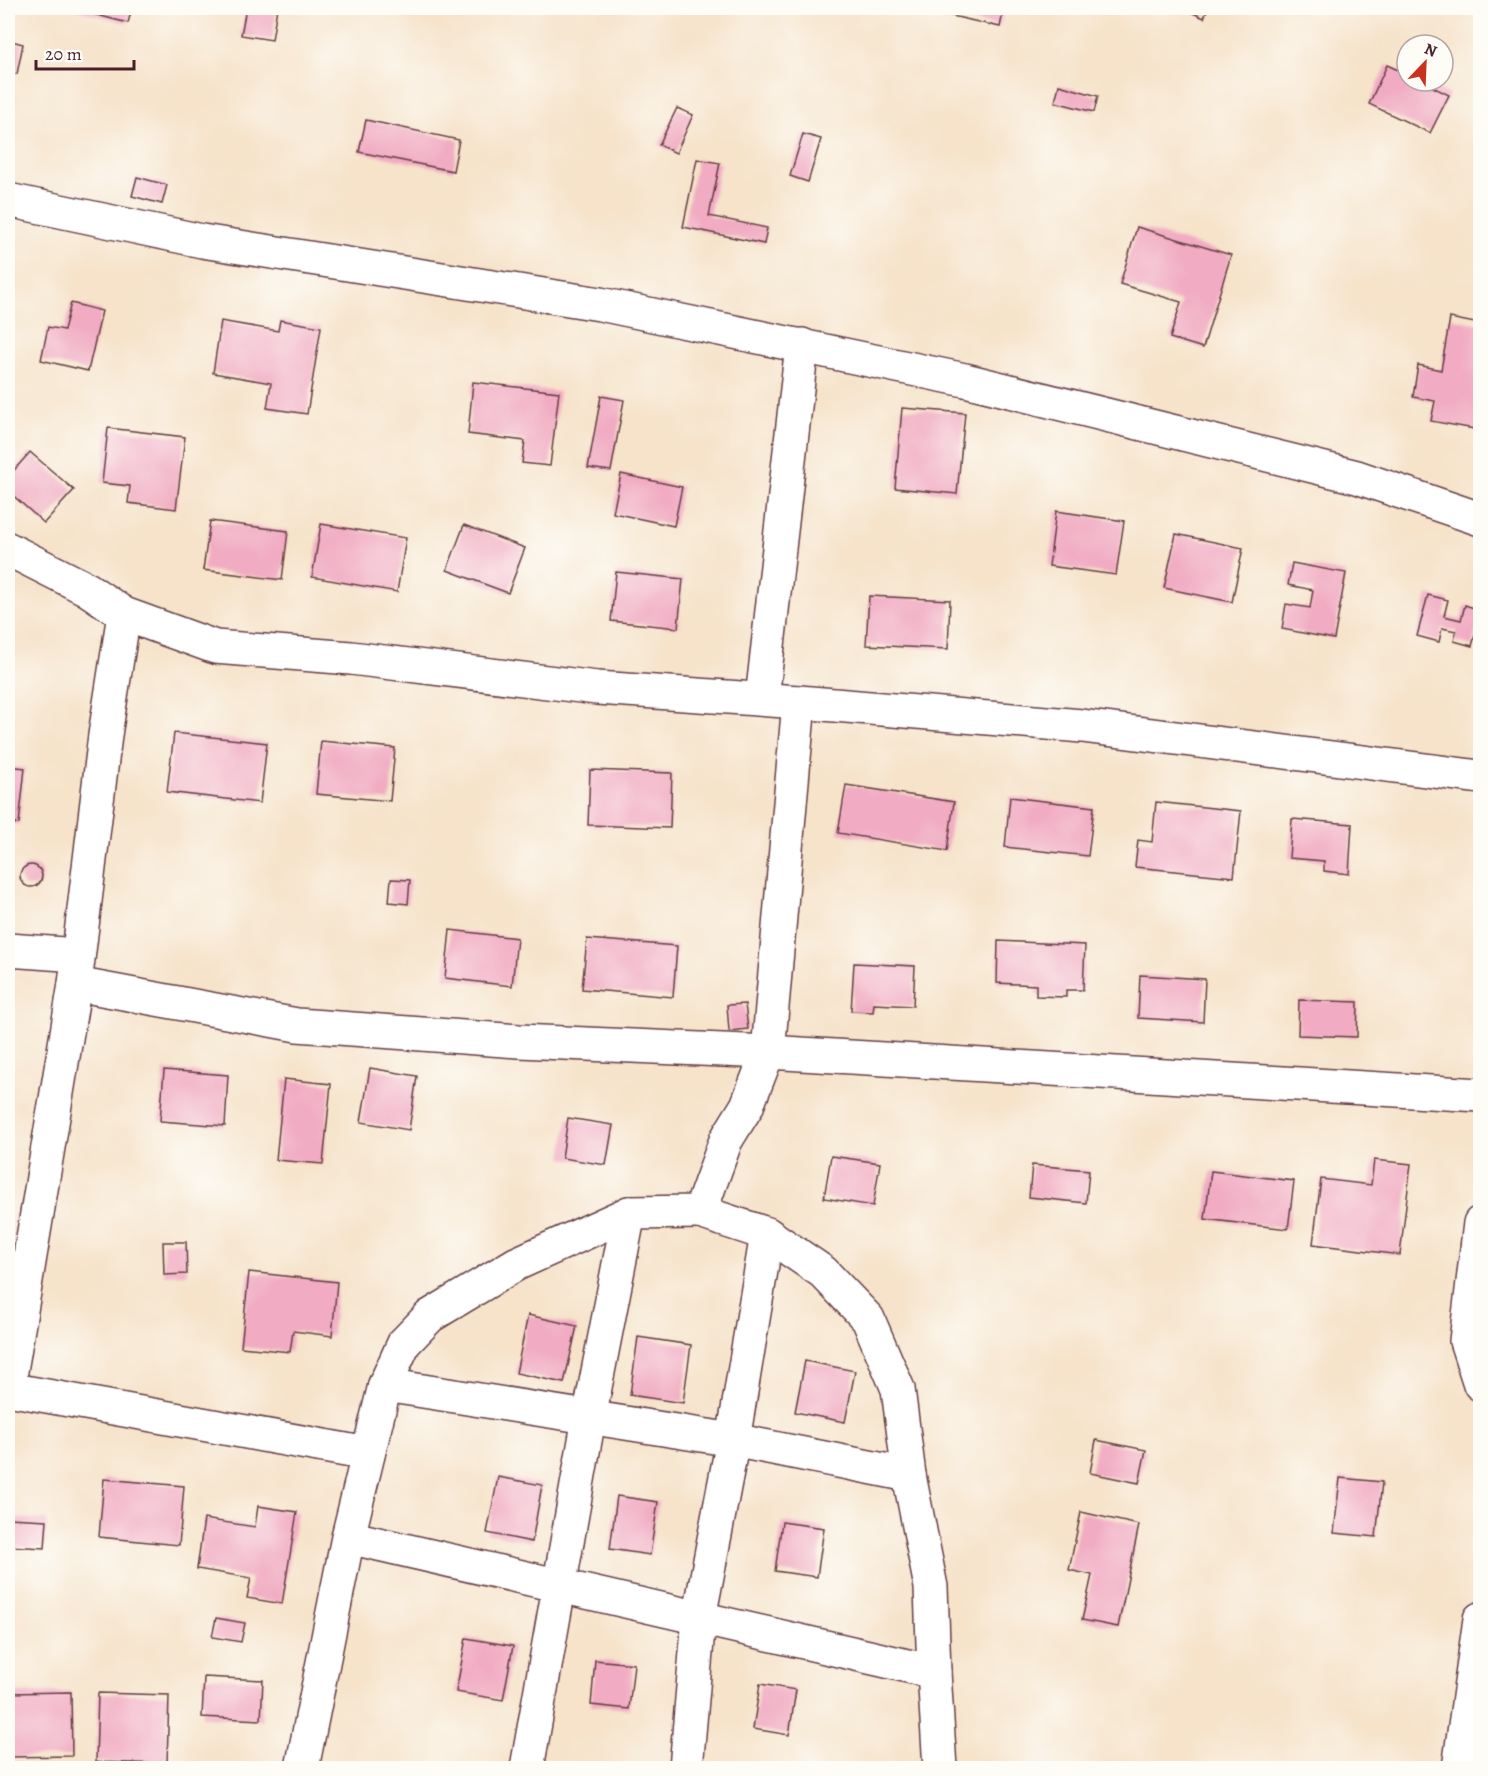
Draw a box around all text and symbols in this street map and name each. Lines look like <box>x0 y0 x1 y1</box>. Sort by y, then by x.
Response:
scale bar <box>36 33 134 71</box>
north arrow <box>1395 33 1455 93</box>
text: N <box>1421 38 1440 63</box>
text: 20 m <box>45 42 82 66</box>

